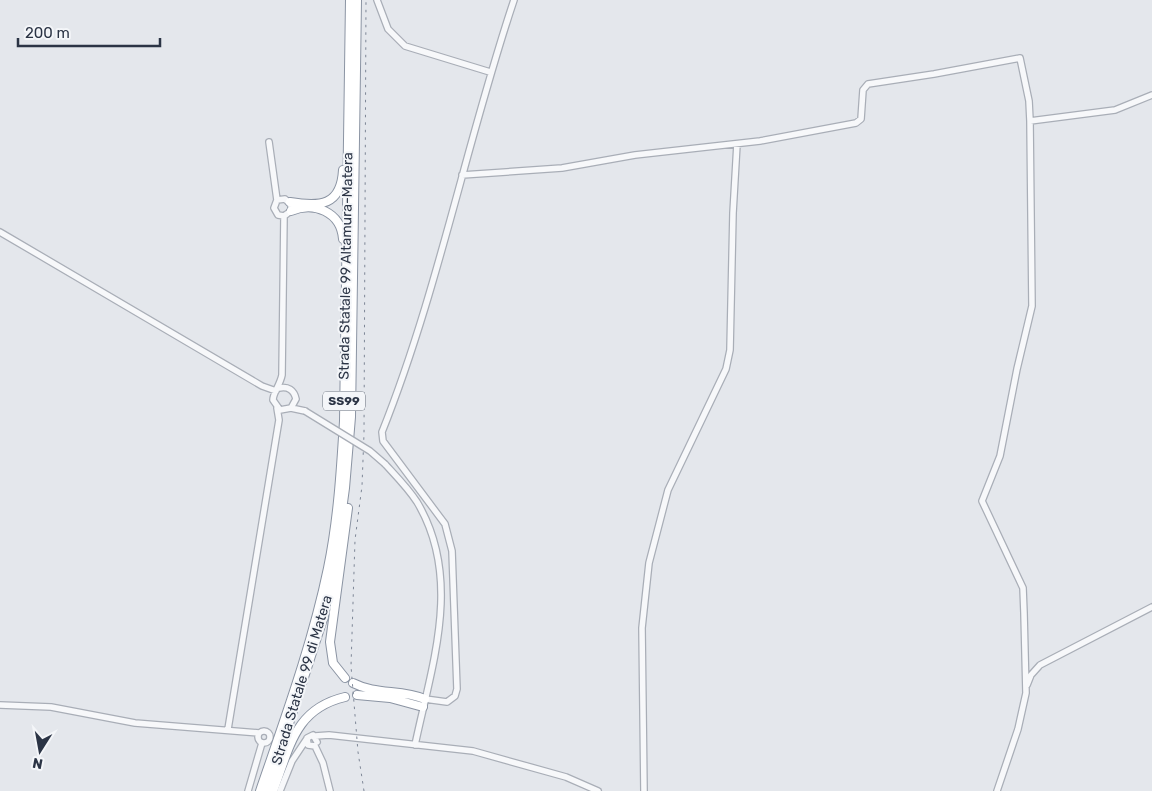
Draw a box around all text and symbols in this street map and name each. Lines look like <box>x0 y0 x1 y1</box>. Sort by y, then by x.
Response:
scale bar <box>18 15 160 47</box>
text: 200 m <box>25 24 70 42</box>
street label: Strada Statale 99 Altamura-Matera <box>336 152 356 380</box>
road number: SS99 <box>323 392 365 411</box>
street label: Strada Statale 99 di Matera <box>268 593 336 767</box>
north arrow <box>15 726 65 776</box>
text: N <box>31 754 44 773</box>

